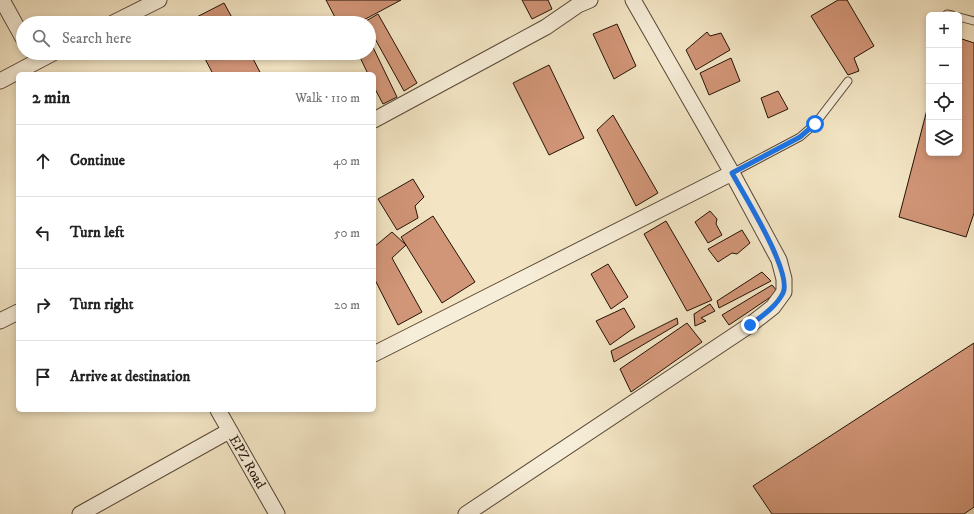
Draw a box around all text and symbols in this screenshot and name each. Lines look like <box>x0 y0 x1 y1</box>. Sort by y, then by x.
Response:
map controls <box>926 12 962 156</box>
button: + <box>926 12 962 48</box>
search box <box>16 16 376 60</box>
icon: search <box>30 27 52 49</box>
text: Search here <box>62 29 131 48</box>
button: − <box>926 48 962 84</box>
button: locate <box>926 84 962 120</box>
text: 2 min <box>32 87 70 109</box>
text: Walk · 110 m <box>295 90 360 106</box>
route start <box>806 115 824 133</box>
button: layers <box>926 120 962 156</box>
icon: ahead <box>32 150 54 172</box>
text: Continue <box>70 151 125 170</box>
text: 40 m <box>333 153 360 169</box>
icon: left <box>32 222 54 244</box>
text: Turn left <box>70 223 124 242</box>
text: 50 m <box>334 225 360 241</box>
icon: right <box>32 294 54 316</box>
text: Turn right <box>70 295 133 314</box>
text: 20 m <box>334 297 360 313</box>
route end <box>741 316 759 334</box>
icon: arrive <box>32 366 54 388</box>
text: Arrive at destination <box>70 367 190 386</box>
street label: EPZ Road <box>224 432 270 492</box>

